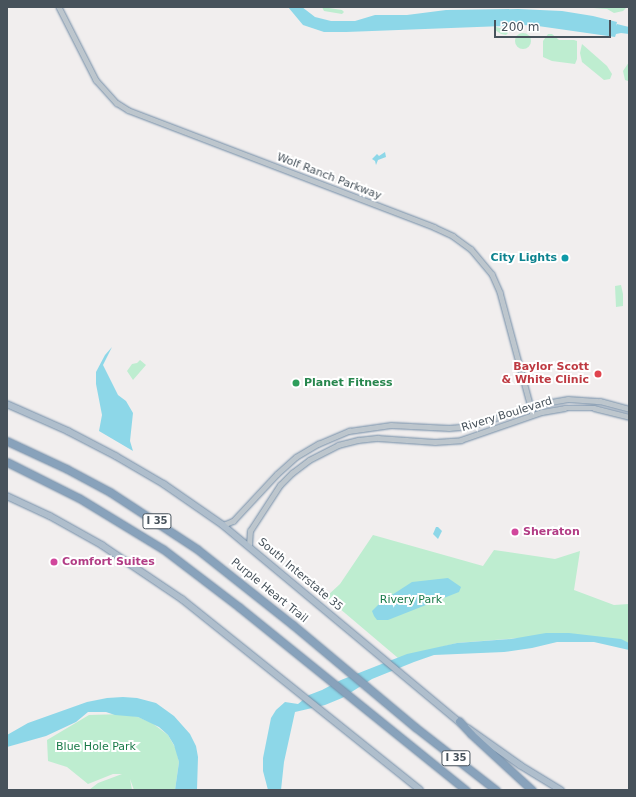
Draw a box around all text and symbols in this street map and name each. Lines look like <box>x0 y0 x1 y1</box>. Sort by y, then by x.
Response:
scale bar <box>496 12 613 38</box>
text: 200 m <box>501 20 539 34</box>
street label: Wolf Ranch Parkway <box>275 151 383 203</box>
place label: City Lights <box>491 251 557 265</box>
marker: City Lights <box>560 253 570 263</box>
place label: Baylor Scott & White Clinic <box>502 361 589 387</box>
marker: Baylor Scott & White Clinic <box>592 368 604 380</box>
place label: Planet Fitness <box>304 376 393 390</box>
marker: Planet Fitness <box>291 378 301 388</box>
street label: Rivery Boulevard <box>460 395 554 435</box>
road number: I 35 <box>142 513 172 529</box>
place label: Sheraton <box>523 525 580 539</box>
marker: Sheraton <box>510 527 520 537</box>
street label: South Interstate 35 <box>255 536 345 614</box>
place label: Comfort Suites <box>62 555 155 569</box>
street label: Purple Heart Trail <box>228 556 310 626</box>
marker: Comfort Suites <box>49 557 59 567</box>
park label: Rivery Park <box>380 593 442 607</box>
park label: Blue Hole Park <box>56 740 136 754</box>
road number: I 35 <box>441 750 471 766</box>

